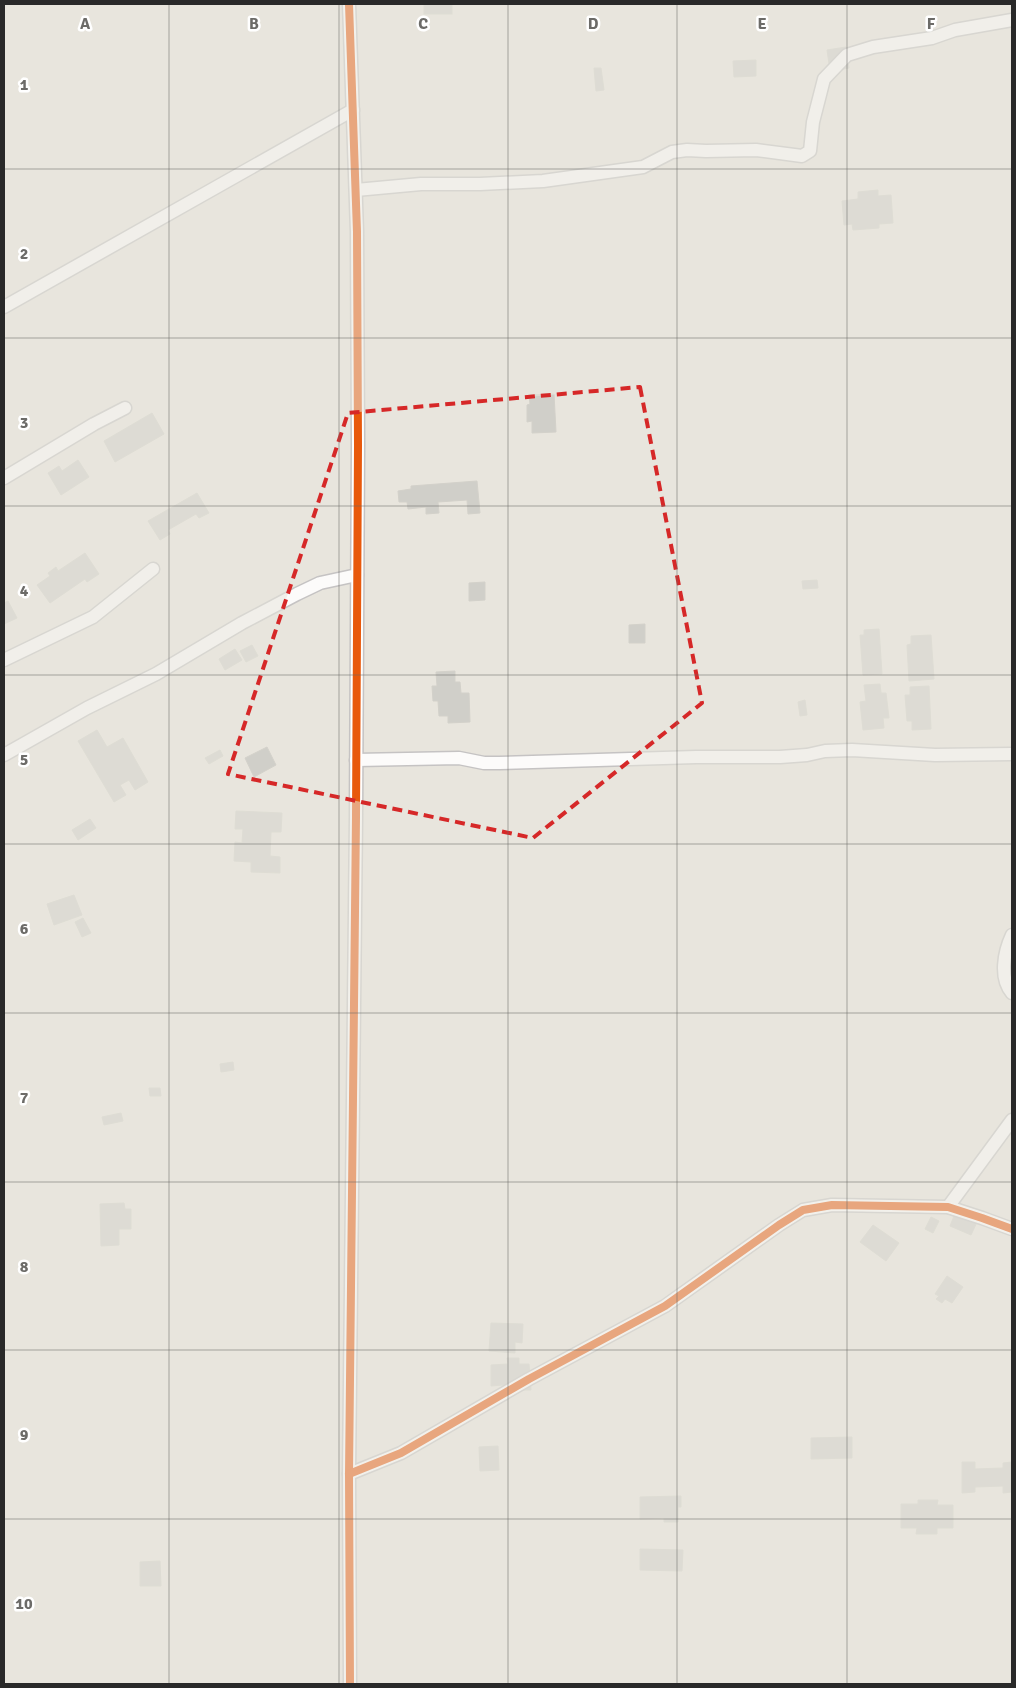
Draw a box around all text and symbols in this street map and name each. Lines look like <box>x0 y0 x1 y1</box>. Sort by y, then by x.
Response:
text: A <box>80 14 91 34</box>
text: B <box>249 14 259 34</box>
text: C <box>418 14 428 34</box>
text: D <box>588 14 599 34</box>
text: E <box>757 14 767 34</box>
text: F <box>927 14 936 34</box>
text: 1 <box>20 75 29 95</box>
text: 2 <box>20 244 28 264</box>
text: 3 <box>20 413 28 433</box>
text: 4 <box>20 581 29 601</box>
text: 5 <box>20 750 28 770</box>
text: 6 <box>20 919 29 939</box>
text: 7 <box>20 1088 29 1108</box>
text: 8 <box>20 1257 29 1277</box>
text: 9 <box>20 1425 29 1445</box>
text: 10 <box>15 1594 33 1614</box>

